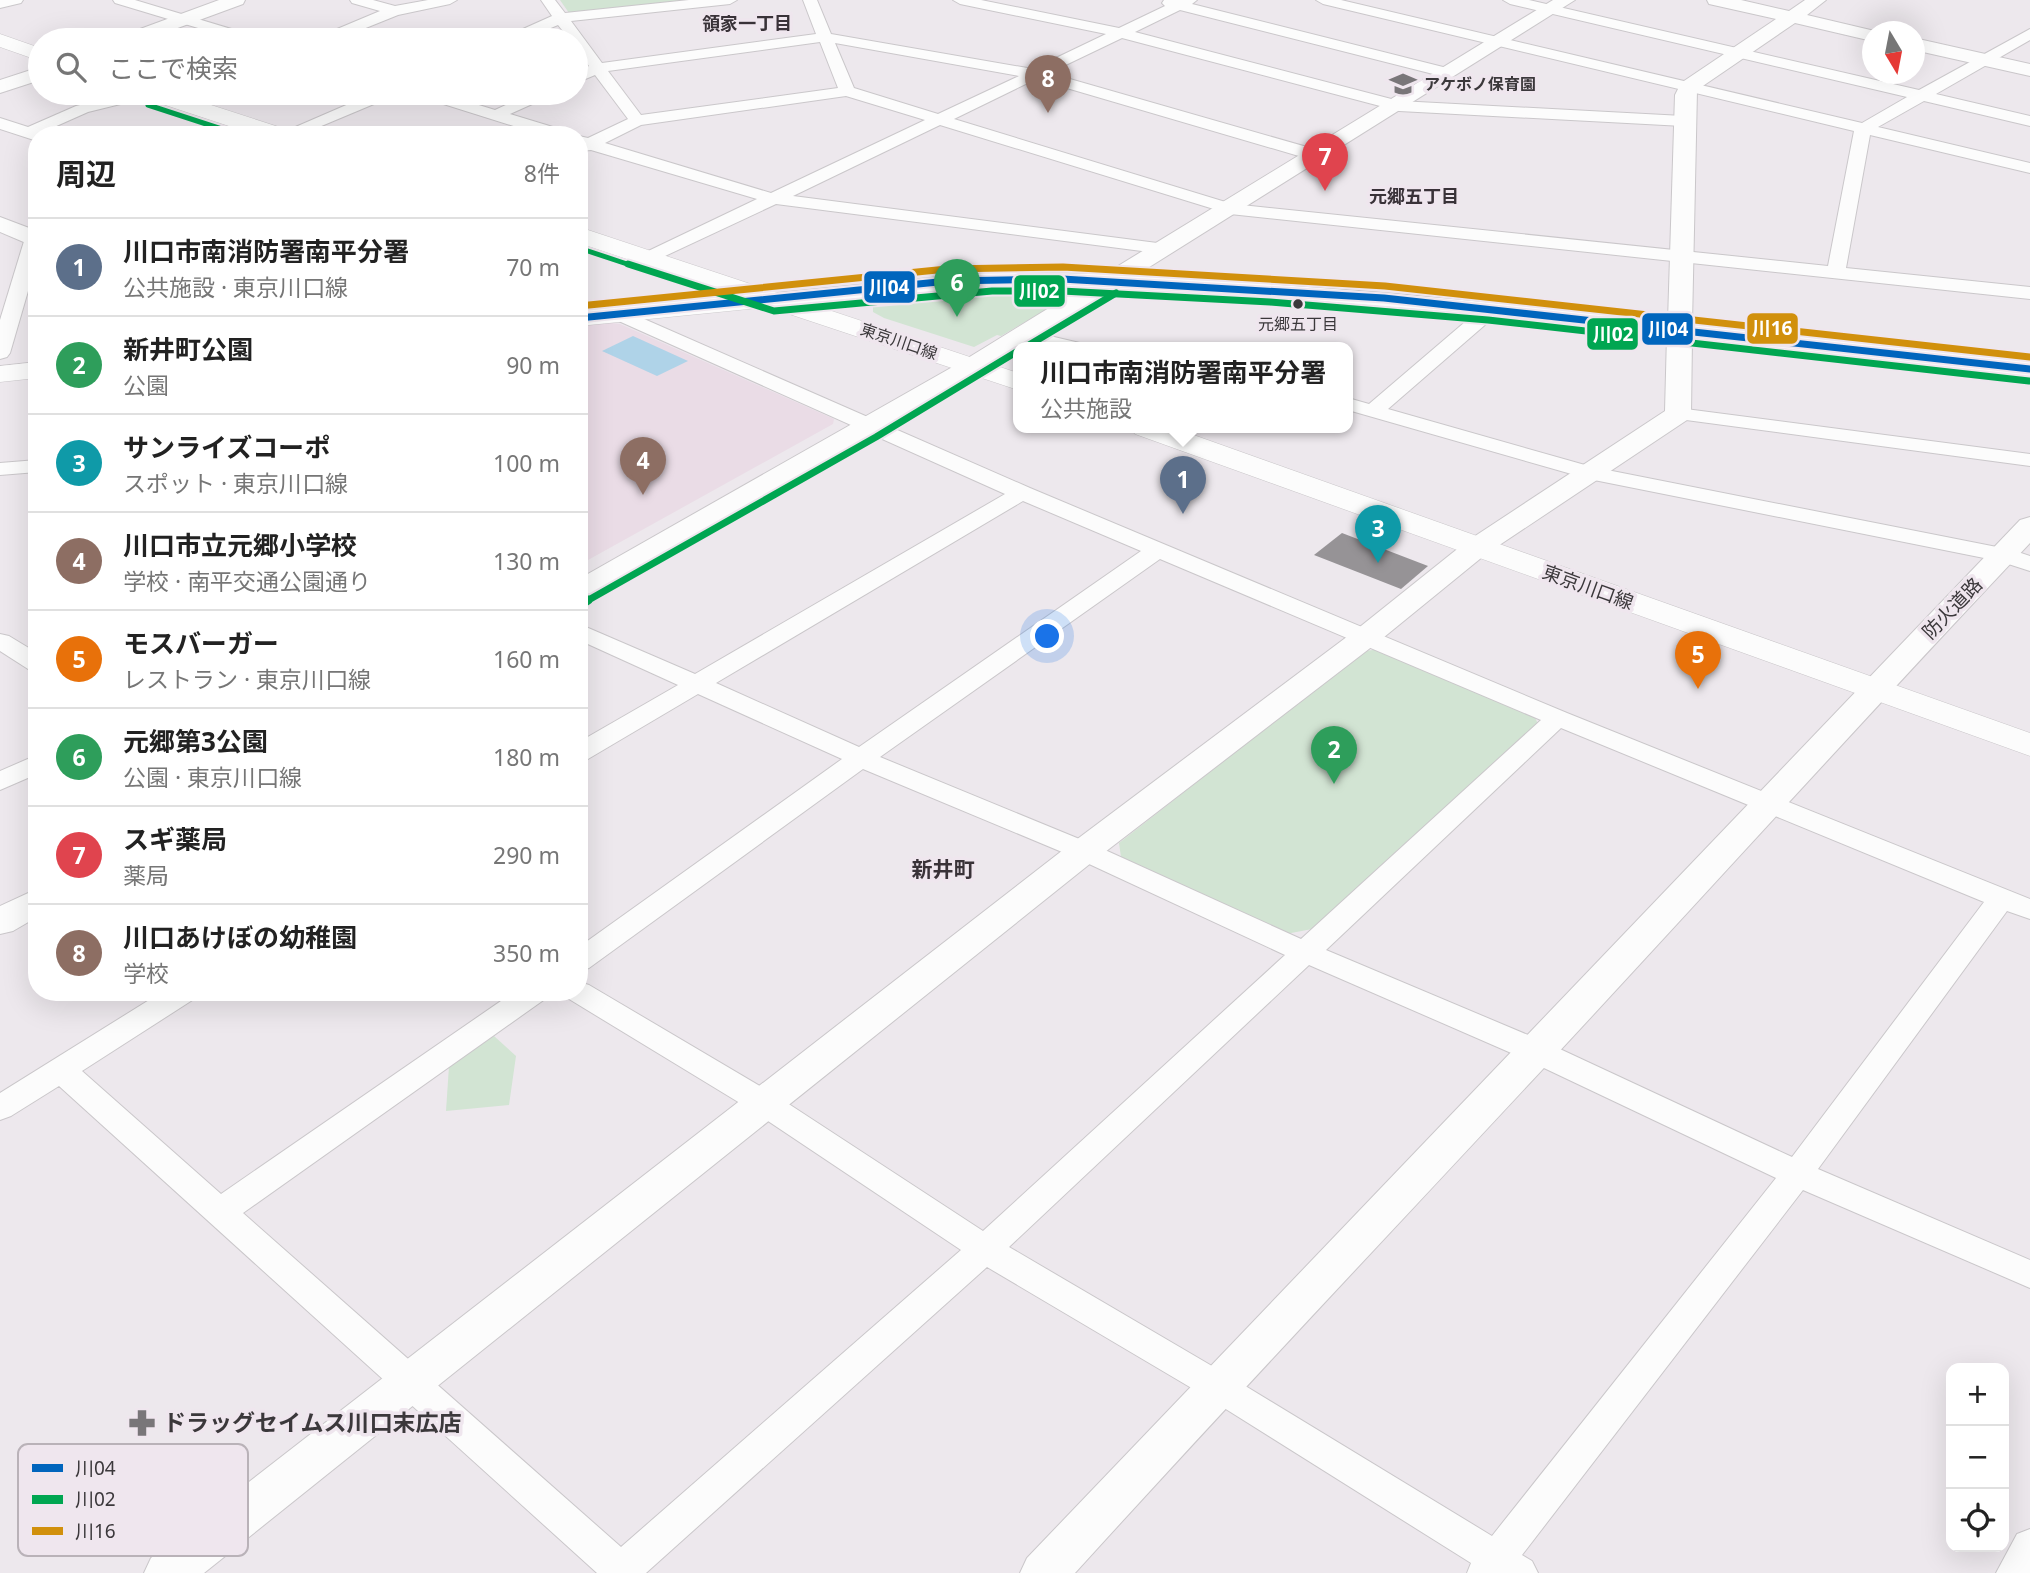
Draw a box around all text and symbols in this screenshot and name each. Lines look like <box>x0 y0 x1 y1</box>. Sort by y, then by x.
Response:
district label: 領家一丁目 <box>702 11 792 35</box>
north arrow <box>1862 21 1925 84</box>
search box <box>28 28 588 105</box>
icon: search <box>52 48 90 86</box>
text: ここで検索 <box>108 50 238 86</box>
pin: 8 <box>1025 55 1071 113</box>
school or university icon: アケボノ保育園 <box>1388 69 1418 99</box>
place label: アケボノ保育園 <box>1424 73 1536 95</box>
pin: 7 <box>1302 133 1348 191</box>
text: 周辺 <box>56 153 116 194</box>
text: 8件 <box>524 157 560 189</box>
district label: 元郷五丁目 <box>1369 184 1459 208</box>
text: 川口市南消防署南平分署 <box>123 233 409 269</box>
text: 1 <box>72 251 86 283</box>
text: 70 m <box>506 251 560 283</box>
pin: 6 <box>934 259 980 317</box>
line badge: 川04 <box>863 270 916 304</box>
text: 公共施設 · 東京川口線 <box>123 271 348 303</box>
text: 川04 <box>869 274 909 300</box>
line badge: 川02 <box>1013 274 1066 308</box>
text: 川02 <box>1019 278 1059 304</box>
marker: 元郷五丁目 <box>1291 297 1305 311</box>
line badge: 川04 <box>1641 312 1694 346</box>
line badge: 川16 <box>1746 312 1799 345</box>
place label: 元郷五丁目 <box>1258 313 1338 335</box>
text: 川16 <box>1752 315 1792 341</box>
text: 川04 <box>1648 316 1688 342</box>
line badge: 川02 <box>1586 317 1639 351</box>
street label: 東京川口線 <box>858 318 940 364</box>
text: 川02 <box>1593 321 1633 347</box>
text: 新井町公園 <box>123 331 253 367</box>
popup <box>1013 342 1353 433</box>
text: 2 <box>72 349 86 381</box>
text: 90 m <box>506 349 560 381</box>
text: 川口市南消防署南平分署 <box>1040 354 1326 390</box>
text: 公園 <box>123 369 169 401</box>
text: 公共施設 <box>1040 392 1132 424</box>
text: サンライズコーポ <box>123 429 330 465</box>
pin: 4 <box>620 437 666 495</box>
text: 3 <box>72 447 86 479</box>
text: 100 m <box>493 447 560 479</box>
pin: 1 <box>1160 456 1206 514</box>
text: スポット · 東京川口線 <box>123 467 348 499</box>
pin: 3 <box>1355 505 1401 563</box>
text: 川口市立元郷小学校 <box>123 527 357 563</box>
text: 4 <box>72 545 86 577</box>
text: 130 m <box>493 545 560 577</box>
street label: 東京川口線 <box>1539 559 1637 615</box>
text: 学校 · 南平交通公園通り <box>123 565 371 597</box>
street label: 防火道路 <box>1916 572 1988 644</box>
your location <box>1030 619 1064 653</box>
text: モスバーガー <box>123 625 279 661</box>
pin: 5 <box>1675 631 1721 689</box>
text: 5 <box>72 643 86 675</box>
text: 160 m <box>493 643 560 675</box>
text: レストラン · 東京川口線 <box>123 663 371 695</box>
text: 元郷第3公園 <box>123 723 268 759</box>
pin: 2 <box>1311 726 1357 784</box>
text: 6 <box>72 741 86 773</box>
text: 180 m <box>493 741 560 773</box>
text: 公園 · 東京川口線 <box>123 761 302 793</box>
text: スギ薬局 <box>123 821 227 857</box>
text: 7 <box>72 839 86 871</box>
text: 290 m <box>493 839 560 871</box>
district label: 新井町 <box>912 855 975 883</box>
text: 薬局 <box>123 859 169 891</box>
text: 川口あけぼの幼稚園 <box>123 919 357 955</box>
text: 8 <box>72 937 86 969</box>
text: 350 m <box>493 937 560 969</box>
text: 学校 <box>123 957 169 989</box>
map controls <box>1946 1363 2009 1552</box>
button: + <box>1946 1363 2009 1426</box>
place label: ドラッグセイムス川口末広店 <box>163 1406 462 1438</box>
pharmacy icon: ドラッグセイムス川口末広店 <box>127 1408 157 1438</box>
button: − <box>1946 1426 2009 1489</box>
legend <box>18 1444 248 1556</box>
text: 川04 <box>75 1455 116 1481</box>
text: 川02 <box>75 1486 116 1512</box>
button: locate <box>1946 1489 2009 1552</box>
text: 川16 <box>75 1518 116 1544</box>

